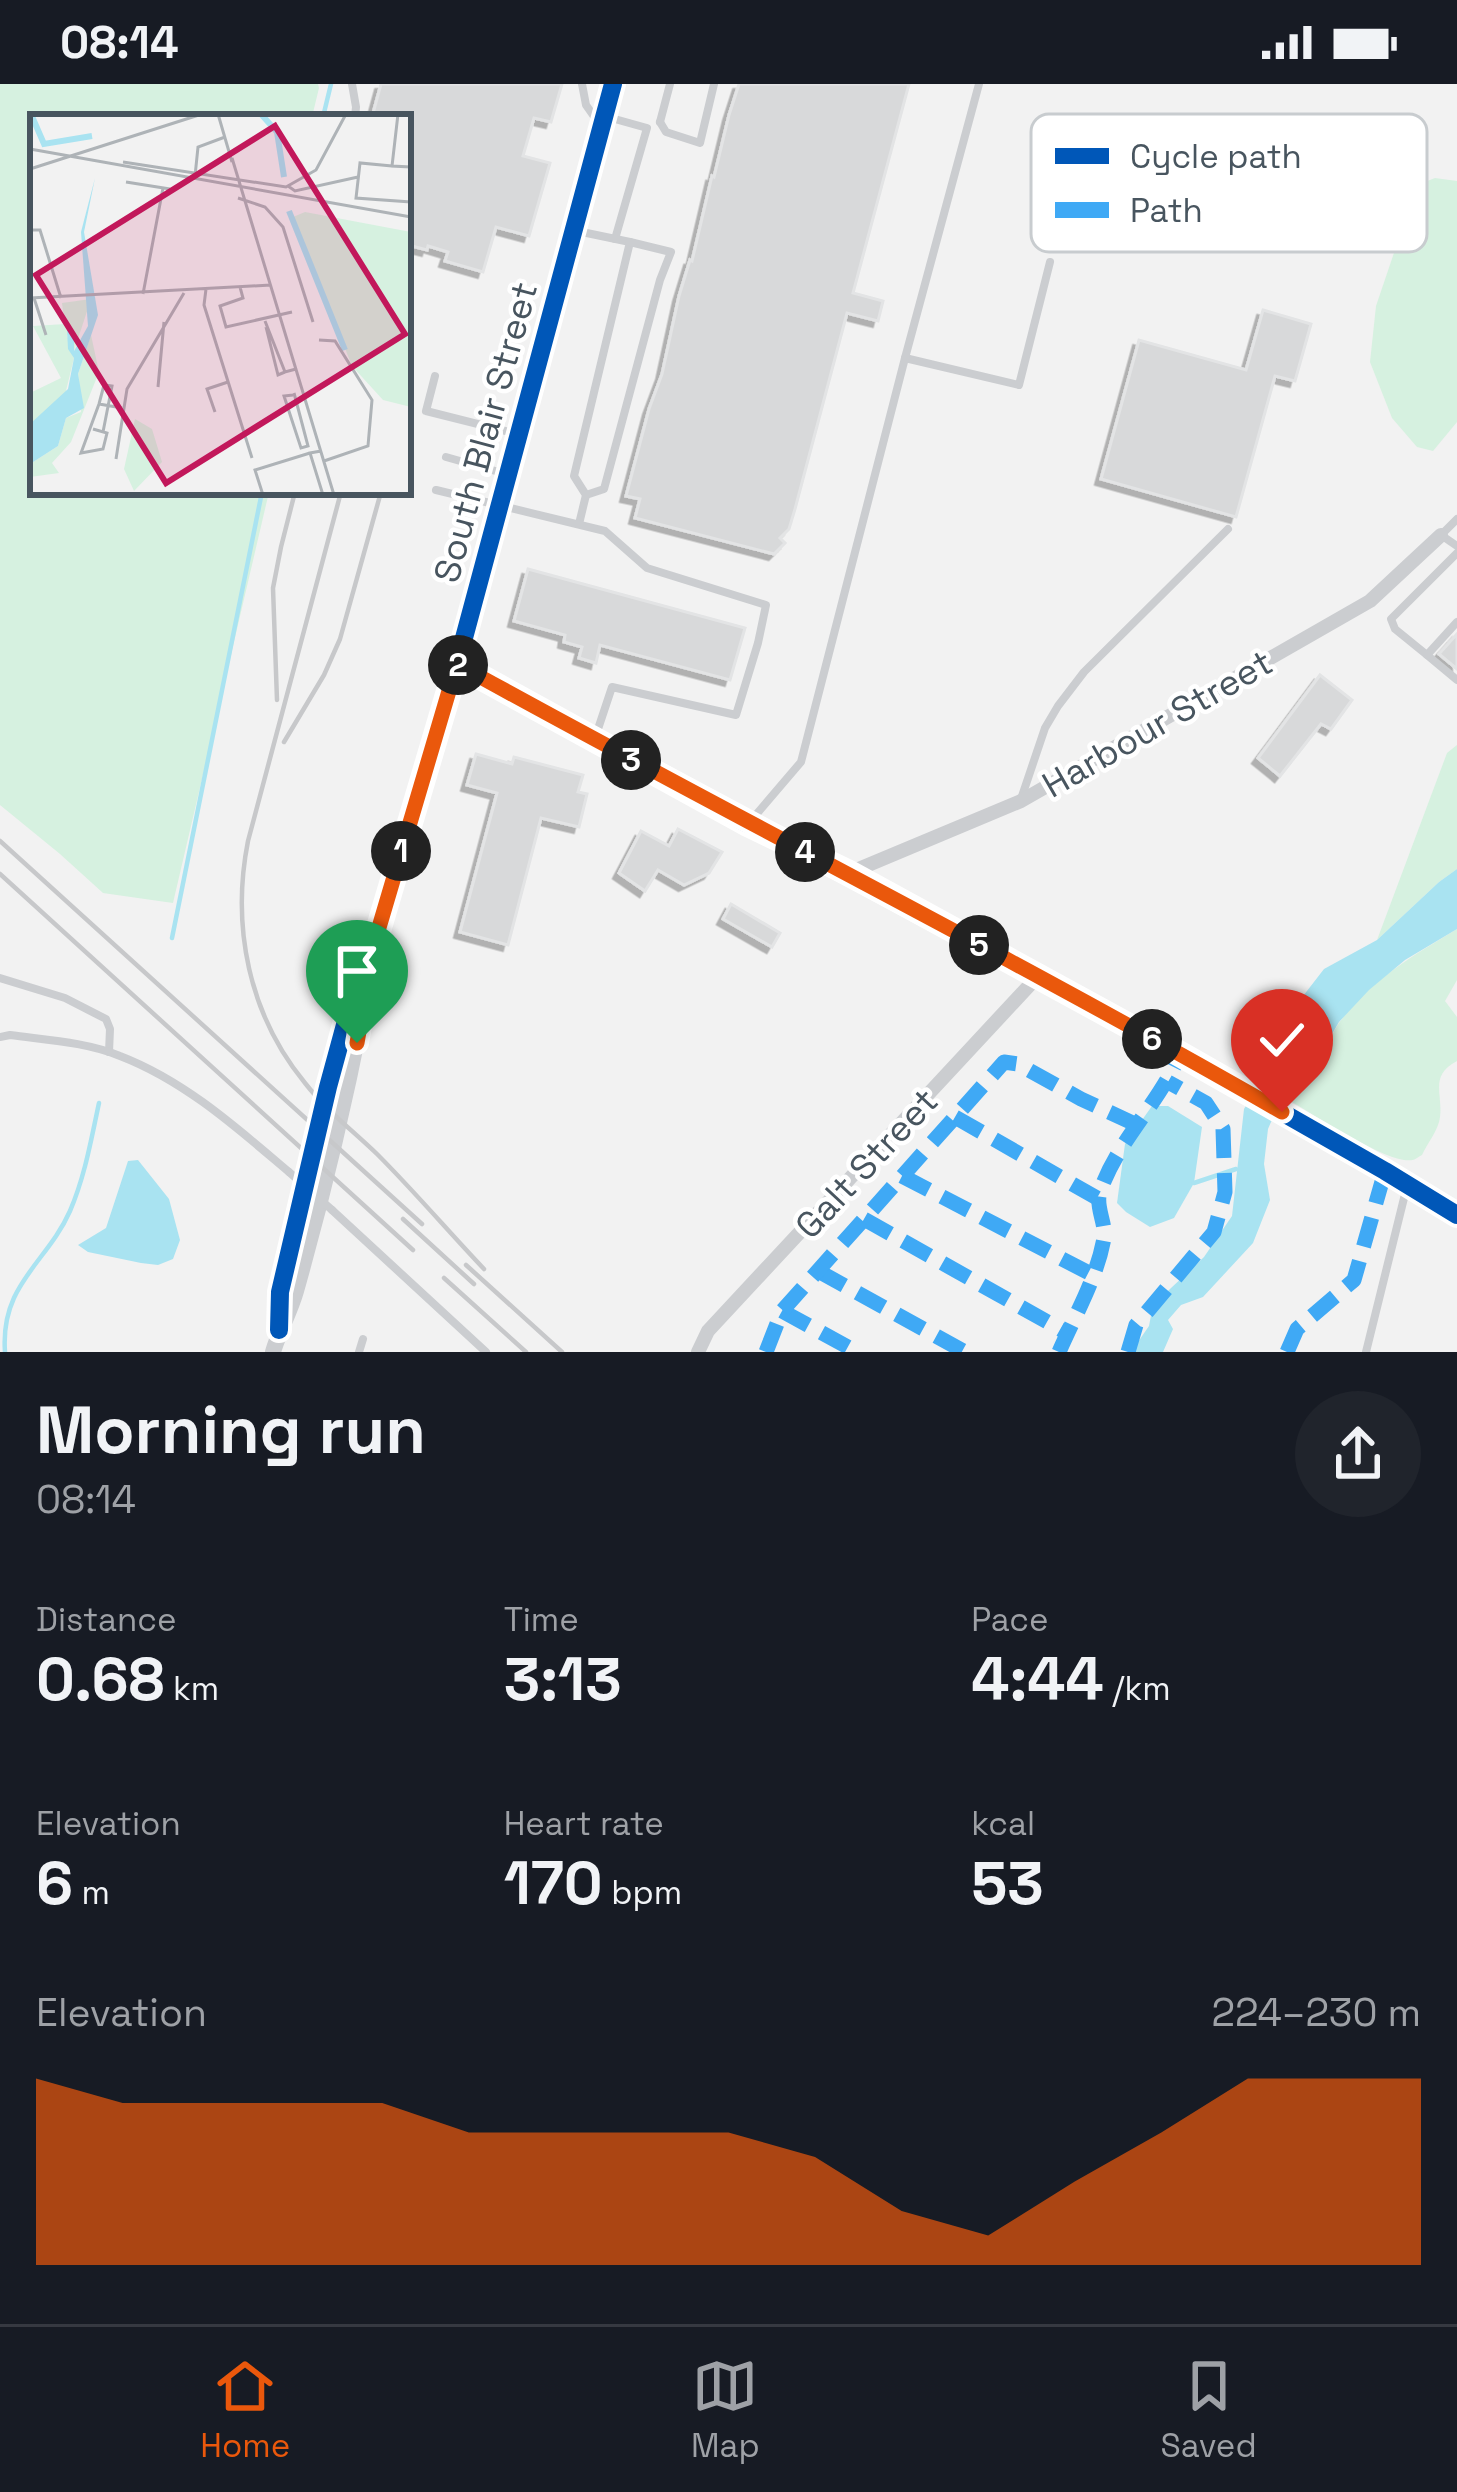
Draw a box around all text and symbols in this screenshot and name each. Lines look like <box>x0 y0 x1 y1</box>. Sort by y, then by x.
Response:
text: 08:14 <box>60 14 179 71</box>
inset map <box>30 114 411 495</box>
legend <box>1031 114 1427 252</box>
text: Cycle path <box>1130 136 1302 178</box>
text: Path <box>1130 190 1203 232</box>
street label: South Blair Street <box>424 277 548 588</box>
pin: 2 <box>428 635 488 695</box>
street label: Harbour Street <box>1034 639 1281 808</box>
text: 2 <box>448 644 468 686</box>
pin: 3 <box>601 730 661 790</box>
text: 3 <box>621 739 641 781</box>
pin: 1 <box>371 821 431 881</box>
pin: 4 <box>775 822 835 882</box>
text: 1 <box>394 830 408 872</box>
text: 4 <box>795 831 816 873</box>
pin: 5 <box>949 915 1009 975</box>
pin <box>306 920 408 1043</box>
text: 5 <box>969 924 989 966</box>
icon: arrive <box>324 938 390 1004</box>
pin <box>1231 989 1333 1112</box>
icon: check <box>1249 1007 1315 1073</box>
pin: 6 <box>1122 1009 1182 1069</box>
text: 6 <box>1142 1018 1162 1060</box>
street label: Galt Street <box>785 1079 948 1249</box>
text: Morning run <box>36 1388 426 1472</box>
button: share <box>1295 1391 1421 1517</box>
text: 08:14 <box>36 1475 136 1524</box>
text: Distance <box>36 1599 177 1641</box>
text: Time <box>504 1599 579 1641</box>
text: Pace <box>971 1599 1049 1641</box>
text: 0.68 <box>36 1641 165 1718</box>
text: 3:13 <box>504 1641 622 1718</box>
text: 4:44 <box>971 1641 1104 1718</box>
text: km <box>165 1668 219 1710</box>
text: /km <box>1104 1668 1171 1710</box>
text: Elevation <box>36 1803 181 1845</box>
text: Heart rate <box>504 1803 664 1845</box>
text: kcal <box>971 1803 1035 1845</box>
text: 6 <box>36 1845 73 1922</box>
text: 170 <box>504 1845 603 1922</box>
text: 53 <box>971 1845 1044 1922</box>
text: m <box>73 1872 110 1914</box>
text: bpm <box>603 1872 682 1914</box>
text: Elevation <box>36 1988 207 2037</box>
text: 224–230 m <box>1212 1988 1421 2037</box>
tab: Home <box>200 2353 290 2467</box>
tab: Map <box>691 2353 760 2467</box>
tab: Saved <box>1160 2353 1257 2467</box>

